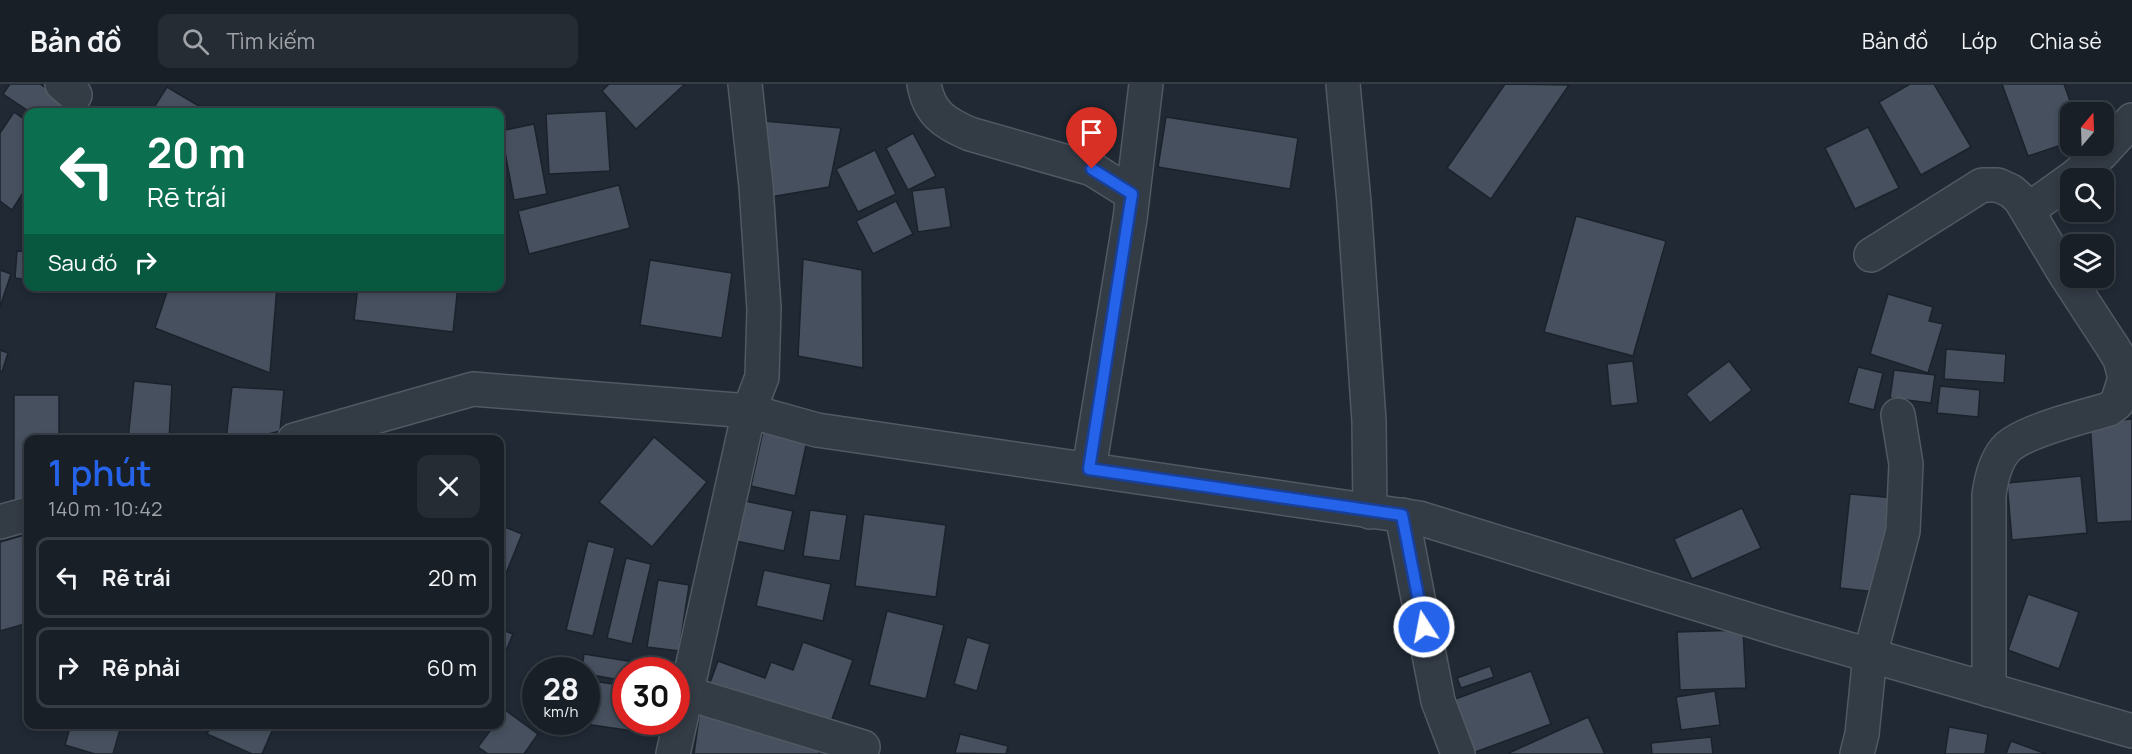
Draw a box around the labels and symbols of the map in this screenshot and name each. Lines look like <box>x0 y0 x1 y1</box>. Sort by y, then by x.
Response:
north arrow <box>2060 102 2114 156</box>
pin <box>1066 107 1117 169</box>
position arrow <box>1392 595 1456 659</box>
speed limit sign: 30 <box>612 657 690 735</box>

